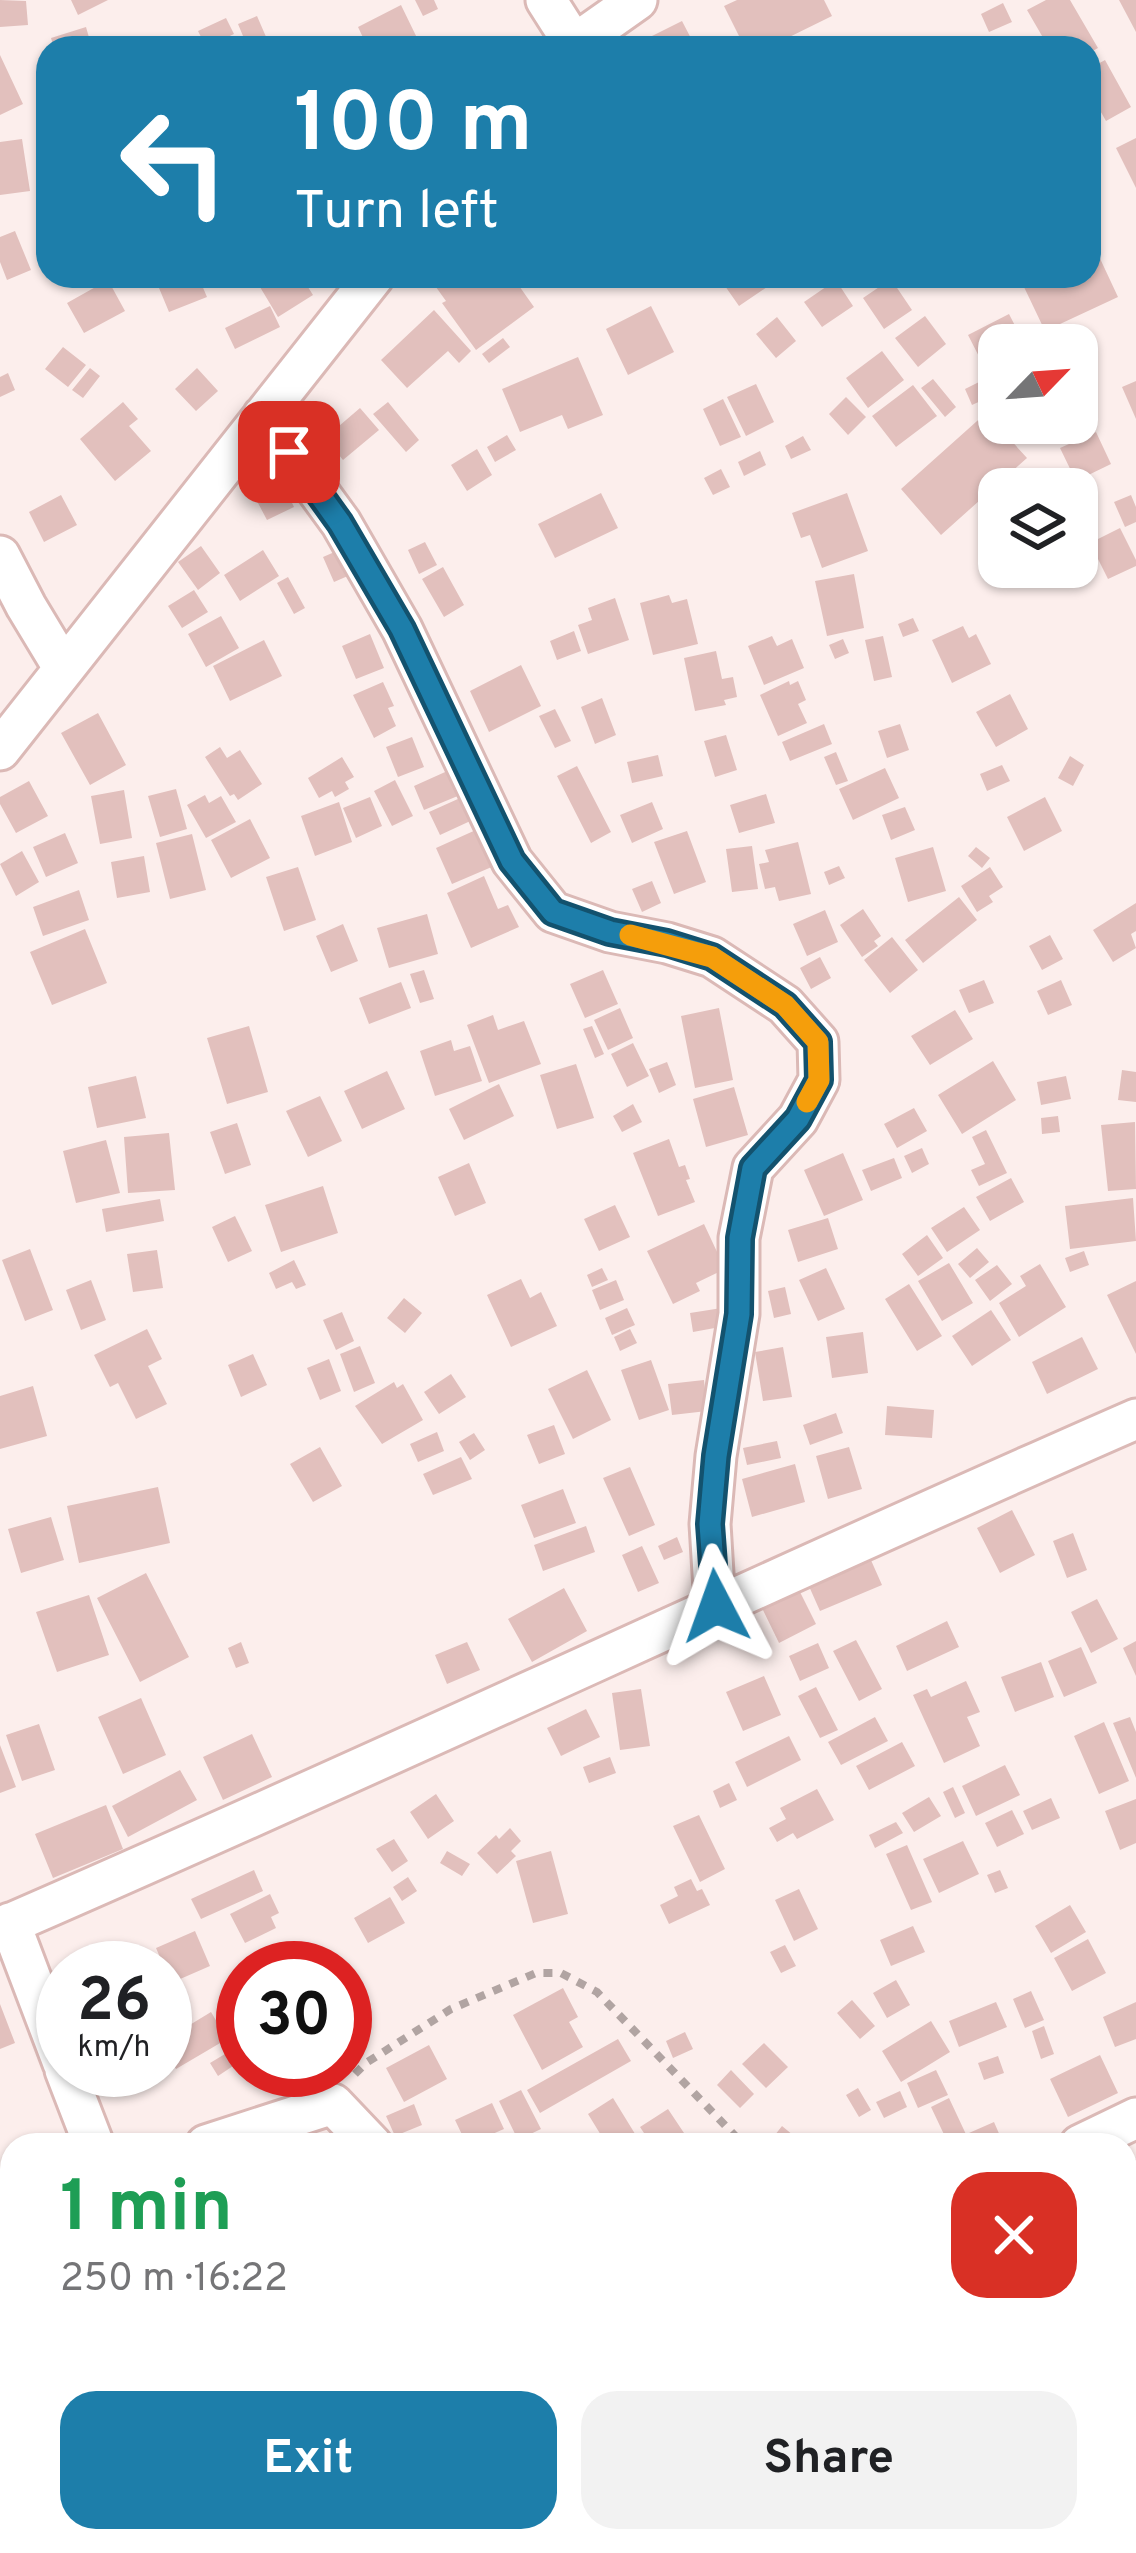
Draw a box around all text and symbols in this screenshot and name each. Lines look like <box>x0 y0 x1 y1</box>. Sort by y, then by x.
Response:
text: 100 m <box>294 75 533 181</box>
icon: left <box>96 84 252 240</box>
text: Turn left <box>294 179 499 248</box>
north arrow <box>978 324 1098 444</box>
map controls <box>978 324 1098 588</box>
pin <box>238 401 340 503</box>
icon: arrive <box>256 419 322 485</box>
button: layers <box>978 468 1098 588</box>
position arrow <box>653 1543 779 1669</box>
speed limit sign: 30 <box>216 1941 372 2097</box>
text: 26 <box>77 1966 151 2042</box>
text: km/h <box>78 2030 150 2067</box>
text: 1 min <box>60 2165 233 2257</box>
button: close <box>951 2172 1077 2298</box>
text: 250 m · 16:22 <box>60 2256 288 2305</box>
button: Exit <box>60 2391 557 2529</box>
button: Share <box>581 2391 1077 2529</box>

